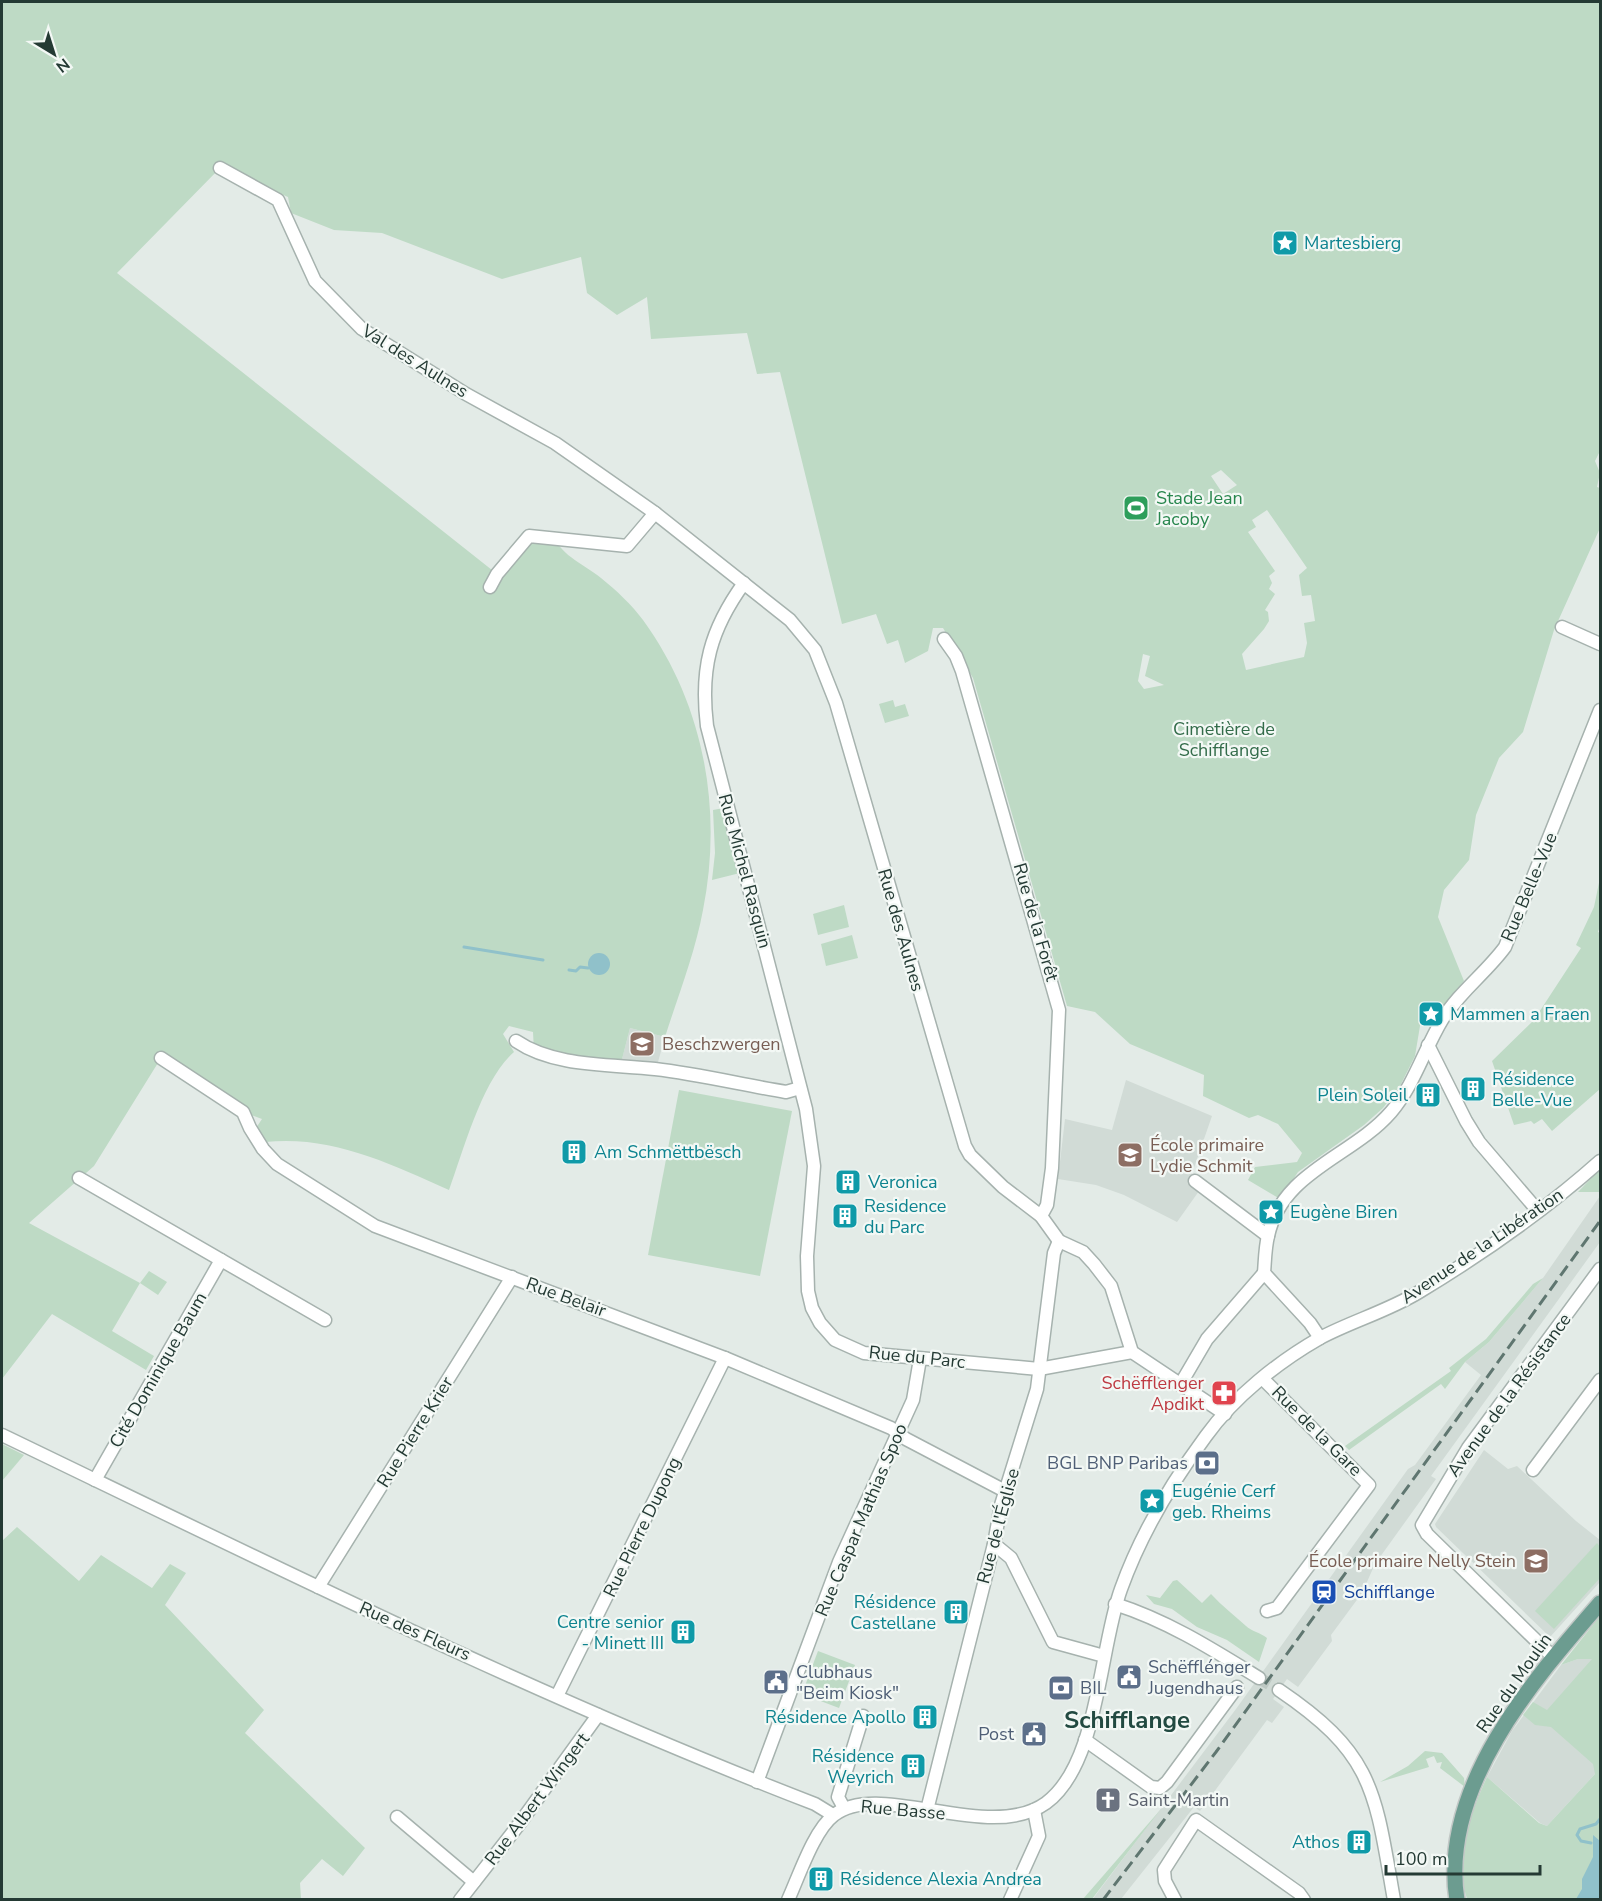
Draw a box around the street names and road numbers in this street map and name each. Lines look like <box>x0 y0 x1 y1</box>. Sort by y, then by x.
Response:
street label: Val des Aulnes <box>356 318 473 403</box>
street label: Rue Michel Rasquin <box>713 791 777 951</box>
street label: Rue Belle-Vue <box>1495 829 1563 945</box>
street label: Rue de la Forêt <box>1008 860 1065 985</box>
street label: Rue des Aulnes <box>872 866 930 994</box>
street label: Avenue de la Libération <box>1396 1183 1568 1309</box>
street label: Rue Belair <box>523 1271 610 1323</box>
street label: Cité Dominique Baum <box>104 1288 212 1452</box>
street label: Avenue de la Résistance <box>1441 1308 1577 1482</box>
street label: Rue du Parc <box>868 1340 966 1374</box>
street label: Rue Pierre Krier <box>371 1372 459 1492</box>
street label: Rue de la Gare <box>1266 1380 1368 1482</box>
street label: Rue Caspar Mathias Spoo <box>809 1420 913 1620</box>
street label: Rue Pierre Dupong <box>598 1453 686 1601</box>
street label: Rue de l'Église <box>971 1466 1025 1586</box>
street label: Rue des Fleurs <box>356 1596 474 1666</box>
street label: Rue du Moulin <box>1471 1628 1557 1738</box>
street label: Rue Albert Wingert <box>479 1727 595 1870</box>
street label: Rue Basse <box>860 1794 946 1826</box>

